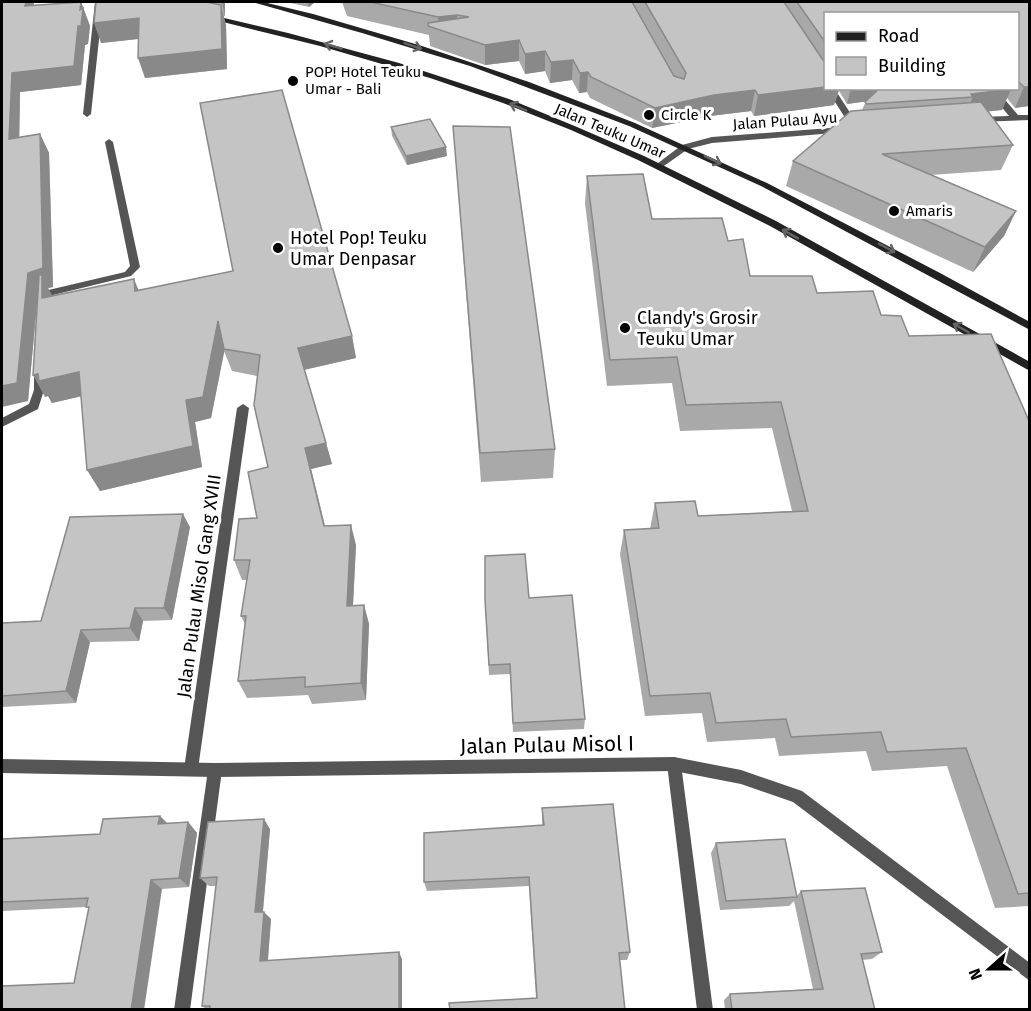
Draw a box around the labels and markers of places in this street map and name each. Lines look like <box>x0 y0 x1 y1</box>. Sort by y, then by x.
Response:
place label: POP! Hotel Teuku Umar - Bali <box>305 63 421 98</box>
marker: POP! Hotel Teuku Umar - Bali <box>286 74 300 88</box>
place label: Circle K <box>661 106 712 124</box>
marker: Circle K <box>642 108 656 122</box>
place label: Amaris <box>906 202 953 220</box>
marker: Amaris <box>887 204 901 218</box>
place label: Hotel Pop! Teuku Umar Denpasar <box>290 227 427 270</box>
marker: Hotel Pop! Teuku Umar Denpasar <box>271 241 285 255</box>
place label: Clandy's Grosir Teuku Umar <box>637 307 758 350</box>
marker: Clandy's Grosir Teuku Umar <box>618 321 632 335</box>

